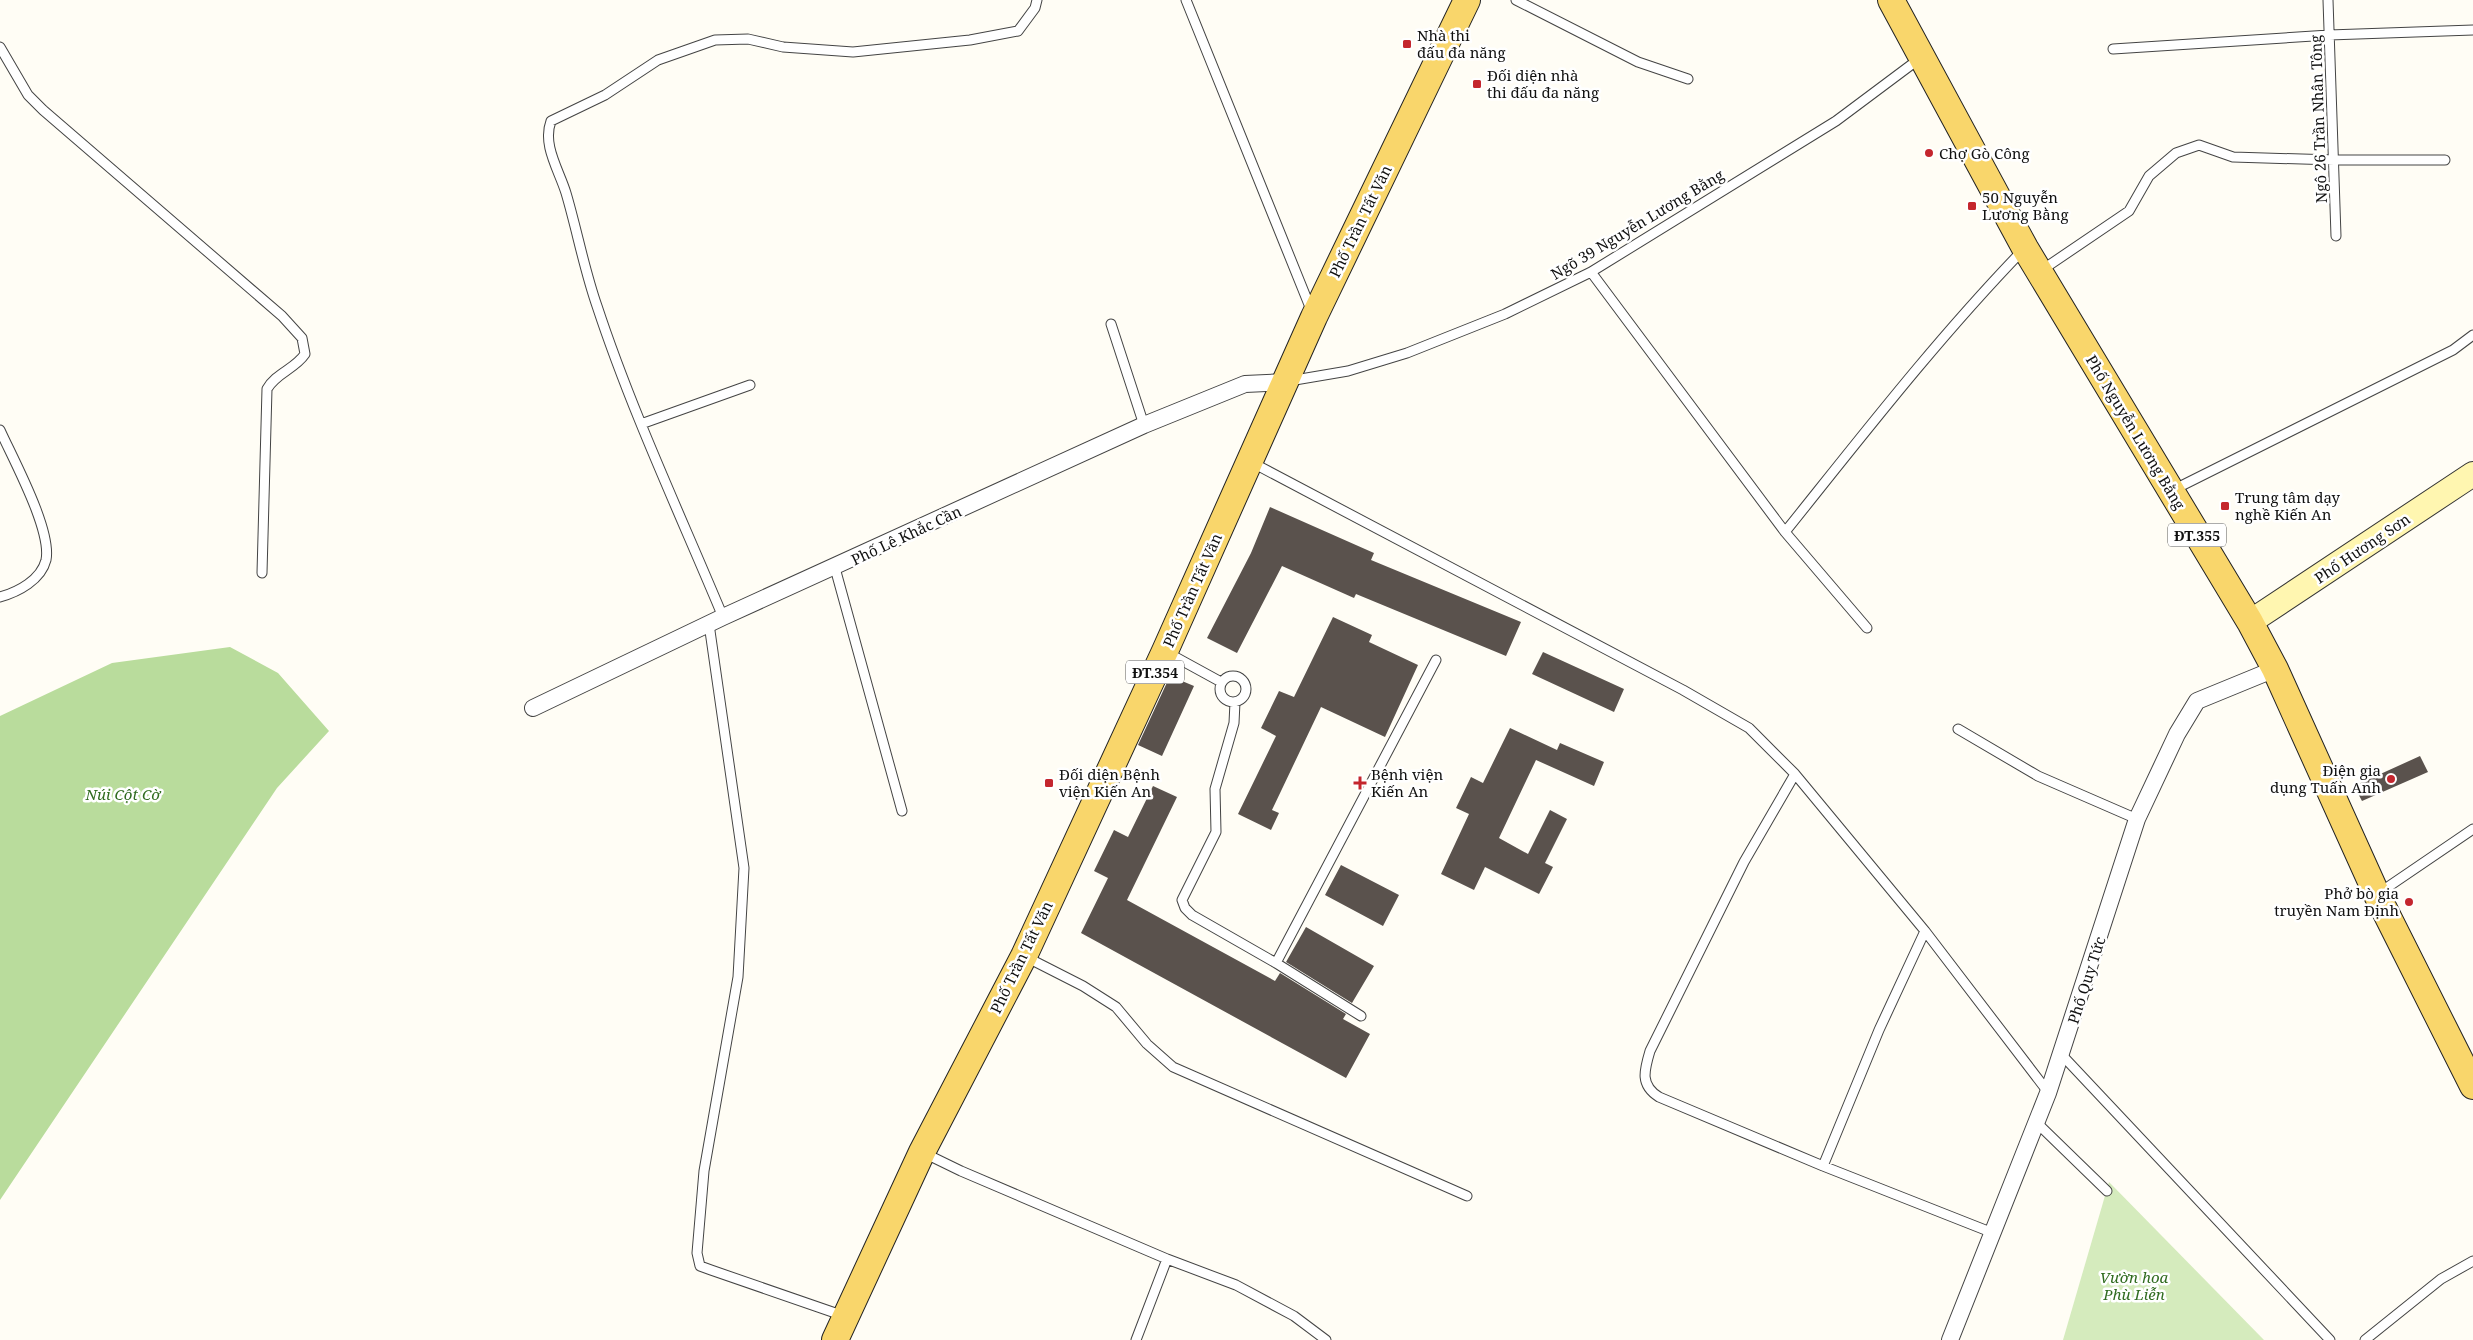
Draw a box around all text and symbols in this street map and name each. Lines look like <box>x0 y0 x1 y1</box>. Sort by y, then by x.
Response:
place label: Nhà thi đấu đa năng <box>1417 25 1506 62</box>
street label: Ngô 26 Trần Nhân Tông <box>2305 34 2331 204</box>
marker: Nhà thi đấu đa năng <box>1401 38 1413 50</box>
place label: Đối diện nhà thi đấu đa năng <box>1487 65 1599 102</box>
marker: Đối diện nhà thi đấu đa năng <box>1471 78 1483 90</box>
place label: Chợ Gò Công <box>1939 143 2030 163</box>
marker: Chợ Gò Công <box>1923 147 1935 159</box>
street label: Phố Trần Tất Văn <box>1324 161 1396 281</box>
street label: Ngõ 39 Nguyễn Lương Bằng <box>1547 164 1727 284</box>
place label: 50 Nguyễn Lương Bằng <box>1982 187 2069 224</box>
marker: 50 Nguyễn Lương Bằng <box>1966 200 1978 212</box>
street label: Phố Nguyễn Lương Bằng <box>2082 351 2190 513</box>
place label: Trung tâm dạy nghề Kiến An <box>2235 487 2341 524</box>
marker: Trung tâm dạy nghề Kiến An <box>2219 500 2231 512</box>
street label: Phố Lê Khắc Cần <box>848 501 965 569</box>
street label: Phố Hương Sơn <box>2310 508 2414 587</box>
road number: ĐT.355 <box>2168 524 2226 546</box>
street label: Phố Trần Tất Văn <box>1158 530 1226 650</box>
road number: ĐT.354 <box>1126 660 1184 684</box>
place label: Điện gia dụng Tuấn Anh <box>2270 760 2381 797</box>
place label: Đối diện Bệnh viện Kiến An <box>1059 764 1160 801</box>
place label: Bệnh viện Kiến An <box>1371 764 1443 801</box>
marker: Điện gia dụng Tuấn Anh <box>2385 773 2397 785</box>
marker: Bệnh viện Kiến An <box>1353 776 1367 790</box>
marker: Đối diện Bệnh viện Kiến An <box>1043 777 1055 789</box>
park label: Núi Cột Cờ <box>85 784 162 804</box>
place label: Phở bò gia truyền Nam Định <box>2274 883 2399 920</box>
marker: Phở bò gia truyền Nam Định <box>2403 896 2415 908</box>
street label: Phố Trần Tất Văn <box>985 897 1057 1017</box>
street label: Phố Quy Tức <box>2062 934 2110 1026</box>
park label: Vườn hoa Phù Liễn <box>2100 1267 2169 1304</box>

